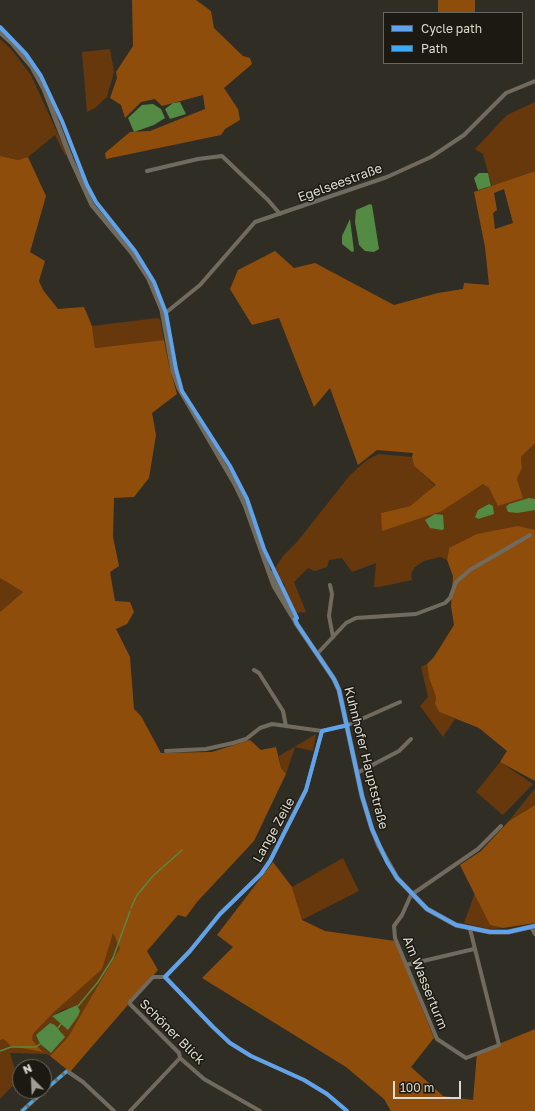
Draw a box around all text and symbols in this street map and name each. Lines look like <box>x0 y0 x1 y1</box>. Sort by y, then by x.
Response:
legend <box>383 12 523 64</box>
text: Cycle path <box>421 21 482 36</box>
text: Path <box>421 41 448 56</box>
street label: Egelseestraße <box>296 160 384 206</box>
street label: Kuhnhofer Hauptstraße <box>341 685 391 831</box>
street label: Lange Zeile <box>250 795 298 865</box>
street label: Am Wasserturm <box>399 934 451 1032</box>
street label: Schöner Blick <box>136 996 208 1068</box>
north arrow <box>12 1059 52 1099</box>
text: N <box>21 1061 34 1076</box>
scale bar <box>395 1073 463 1099</box>
text: 100 m <box>400 1080 434 1095</box>

